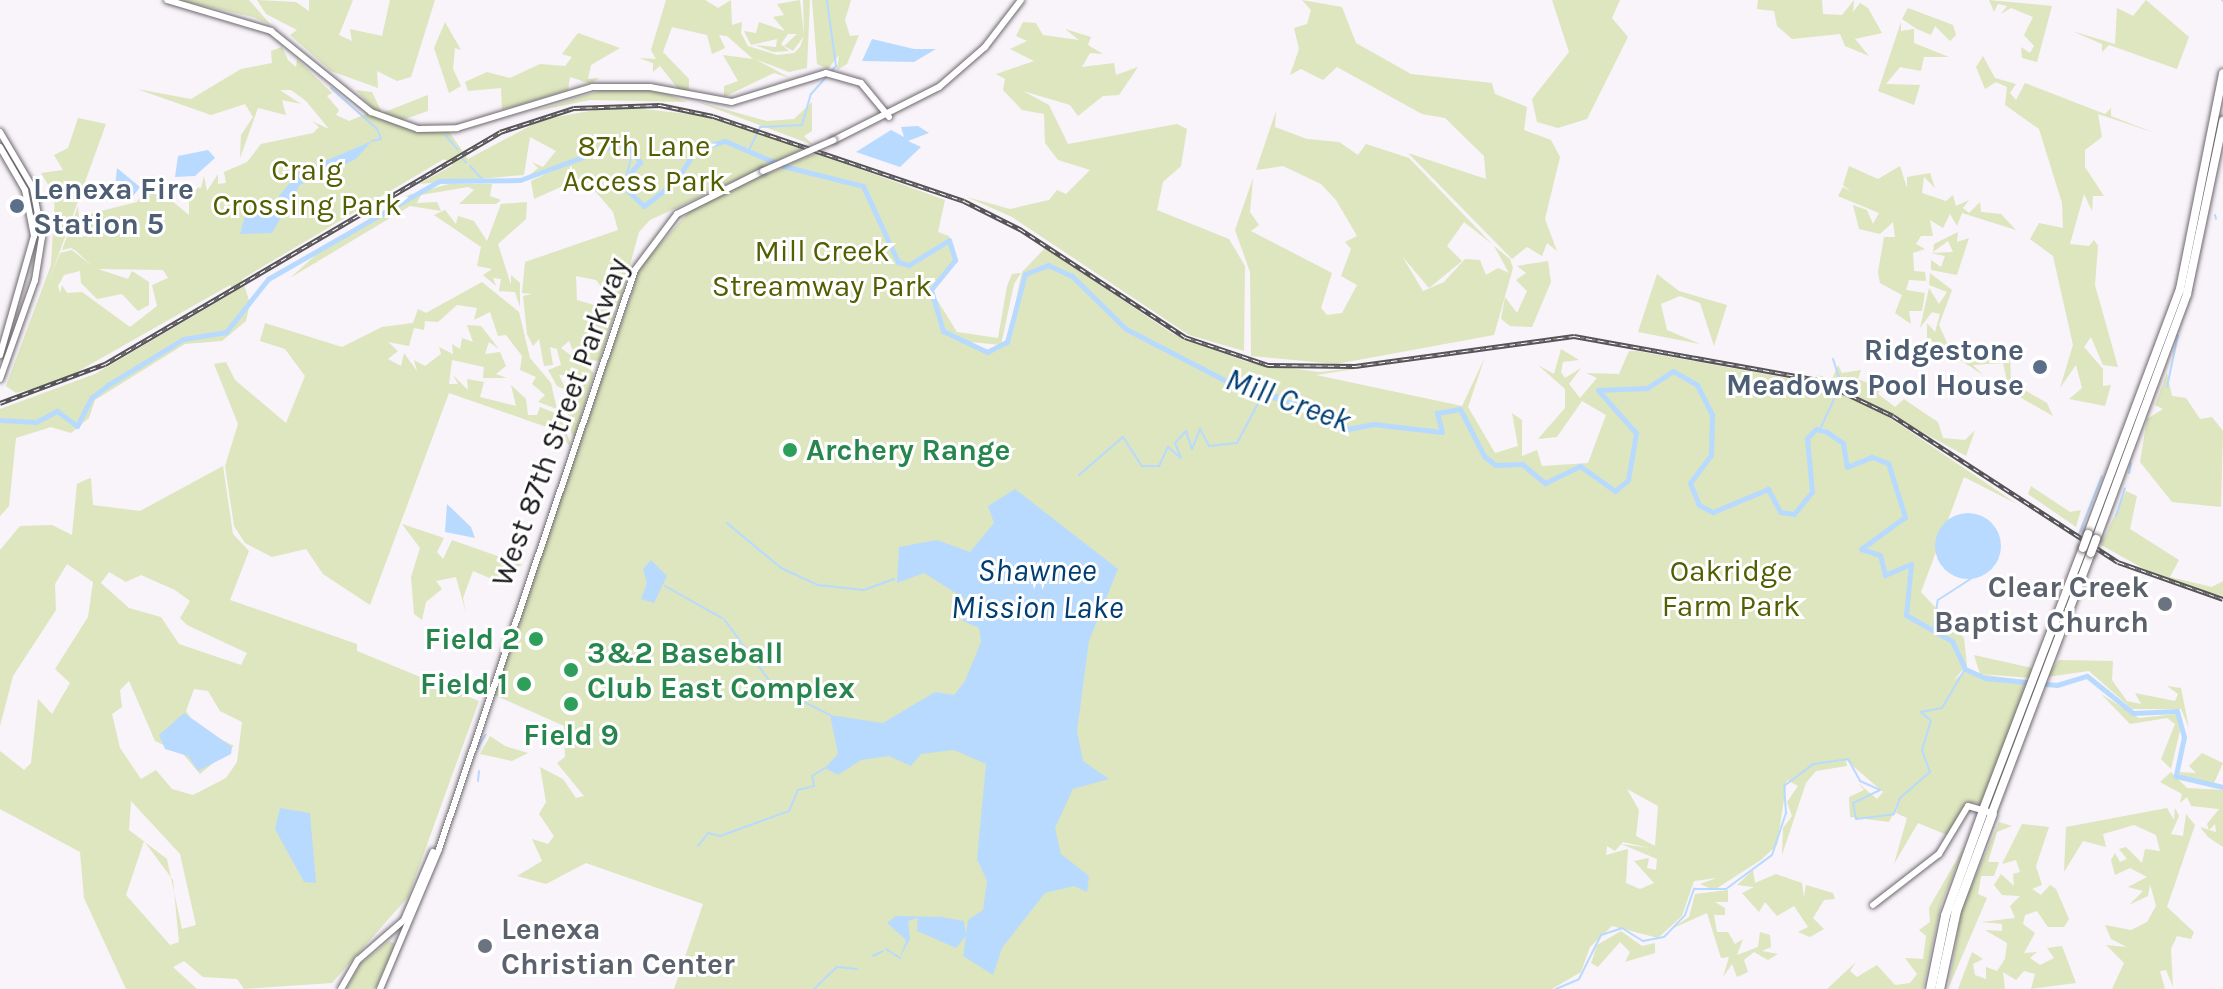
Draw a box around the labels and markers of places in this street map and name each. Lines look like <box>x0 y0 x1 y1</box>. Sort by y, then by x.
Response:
place label: Lenexa Fire Station 5 <box>33 171 194 242</box>
marker: Lenexa Fire Station 5 <box>8 197 26 215</box>
place label: Ridgestone Meadows Pool House <box>1726 332 2024 402</box>
marker: Ridgestone Meadows Pool House <box>2031 358 2049 376</box>
place label: Archery Range <box>806 432 1010 468</box>
marker: Archery Range <box>781 441 799 459</box>
place label: Clear Creek Baptist Church <box>1934 569 2149 640</box>
marker: Clear Creek Baptist Church <box>2156 595 2174 613</box>
place label: Field 2 <box>425 621 520 657</box>
marker: Field 2 <box>527 630 545 648</box>
place label: 3&2 Baseball Club East Complex <box>587 635 855 706</box>
marker: 3&2 Baseball Club East Complex <box>562 661 580 679</box>
place label: Field 1 <box>420 666 508 702</box>
marker: Field 1 <box>515 675 533 693</box>
marker: Field 9 <box>562 695 580 713</box>
place label: Field 9 <box>523 717 619 753</box>
place label: Lenexa Christian Center <box>501 911 735 982</box>
marker: Lenexa Christian Center <box>476 937 494 955</box>

